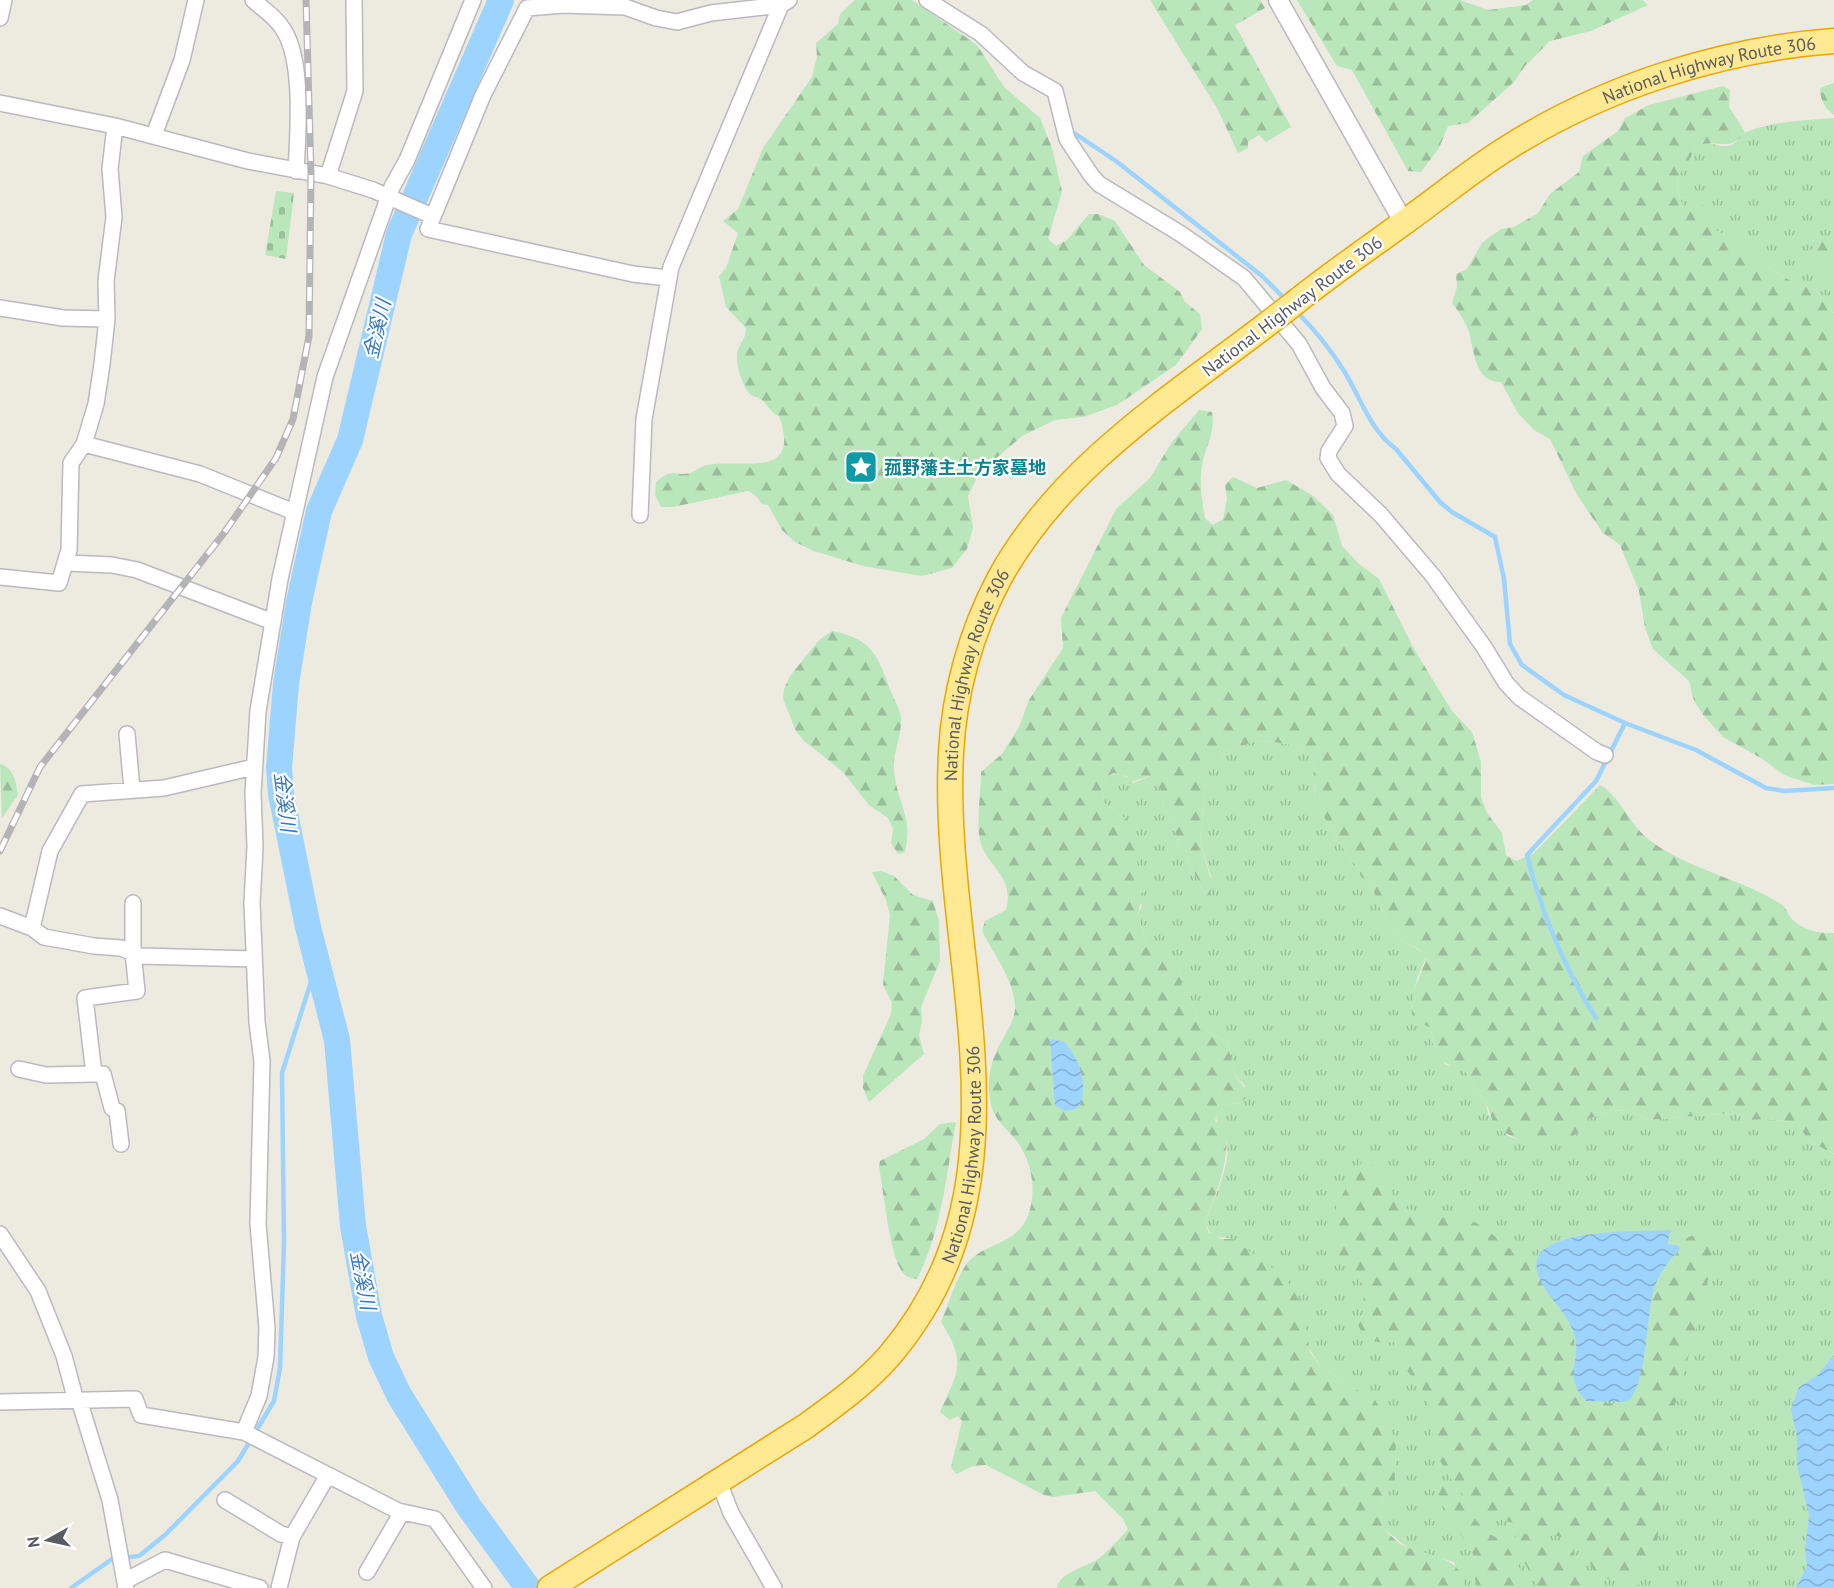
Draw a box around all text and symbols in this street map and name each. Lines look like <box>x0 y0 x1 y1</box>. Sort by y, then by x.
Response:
street label: National Highway Route 306 <box>1599 31 1817 108</box>
street label: National Highway Route 306 <box>1197 231 1387 381</box>
water label: 金溪川 <box>358 295 397 361</box>
place icon: 菰野藩主土方家墓地 <box>843 449 879 485</box>
place label: 菰野藩主土方家墓地 <box>884 456 1046 479</box>
street label: National Highway Route 306 <box>939 564 1014 781</box>
water label: 金溪川 <box>268 771 302 835</box>
street label: National Highway Route 306 <box>936 1045 985 1267</box>
water label: 金溪川 <box>345 1248 382 1314</box>
north arrow <box>18 1510 78 1570</box>
text: N <box>23 1535 44 1549</box>

